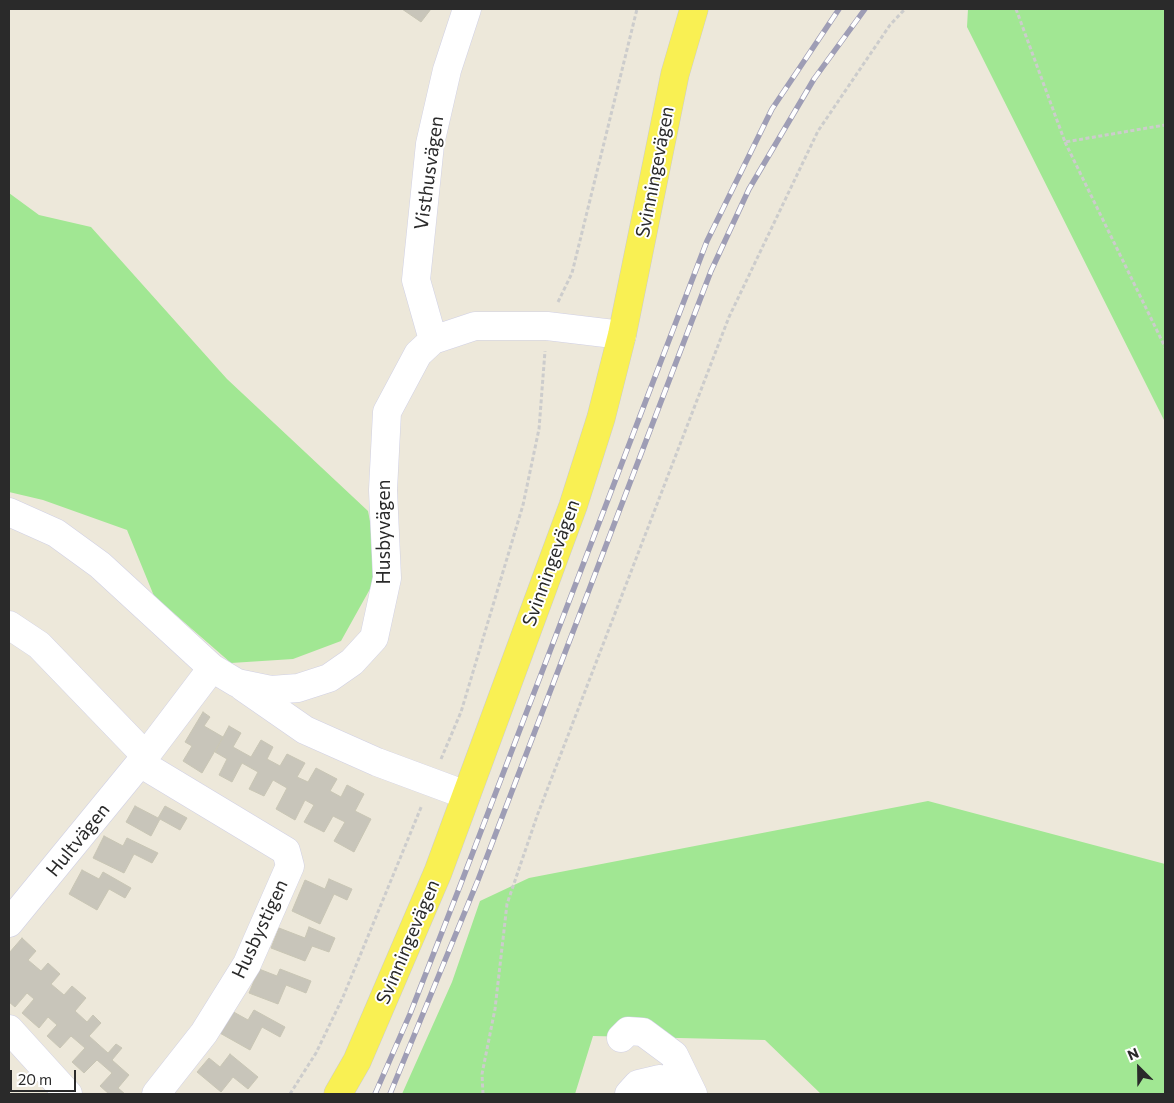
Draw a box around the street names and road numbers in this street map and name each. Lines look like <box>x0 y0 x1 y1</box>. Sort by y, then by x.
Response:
street label: Svinningevägen <box>631 104 679 240</box>
street label: Visthusvägen <box>410 115 448 231</box>
street label: Husbyvägen <box>373 480 395 584</box>
street label: Svinningevägen <box>518 497 584 629</box>
street label: Hultvägen <box>41 799 115 881</box>
street label: Husbystigen <box>227 876 293 982</box>
street label: Svinningevägen <box>371 876 445 1008</box>

